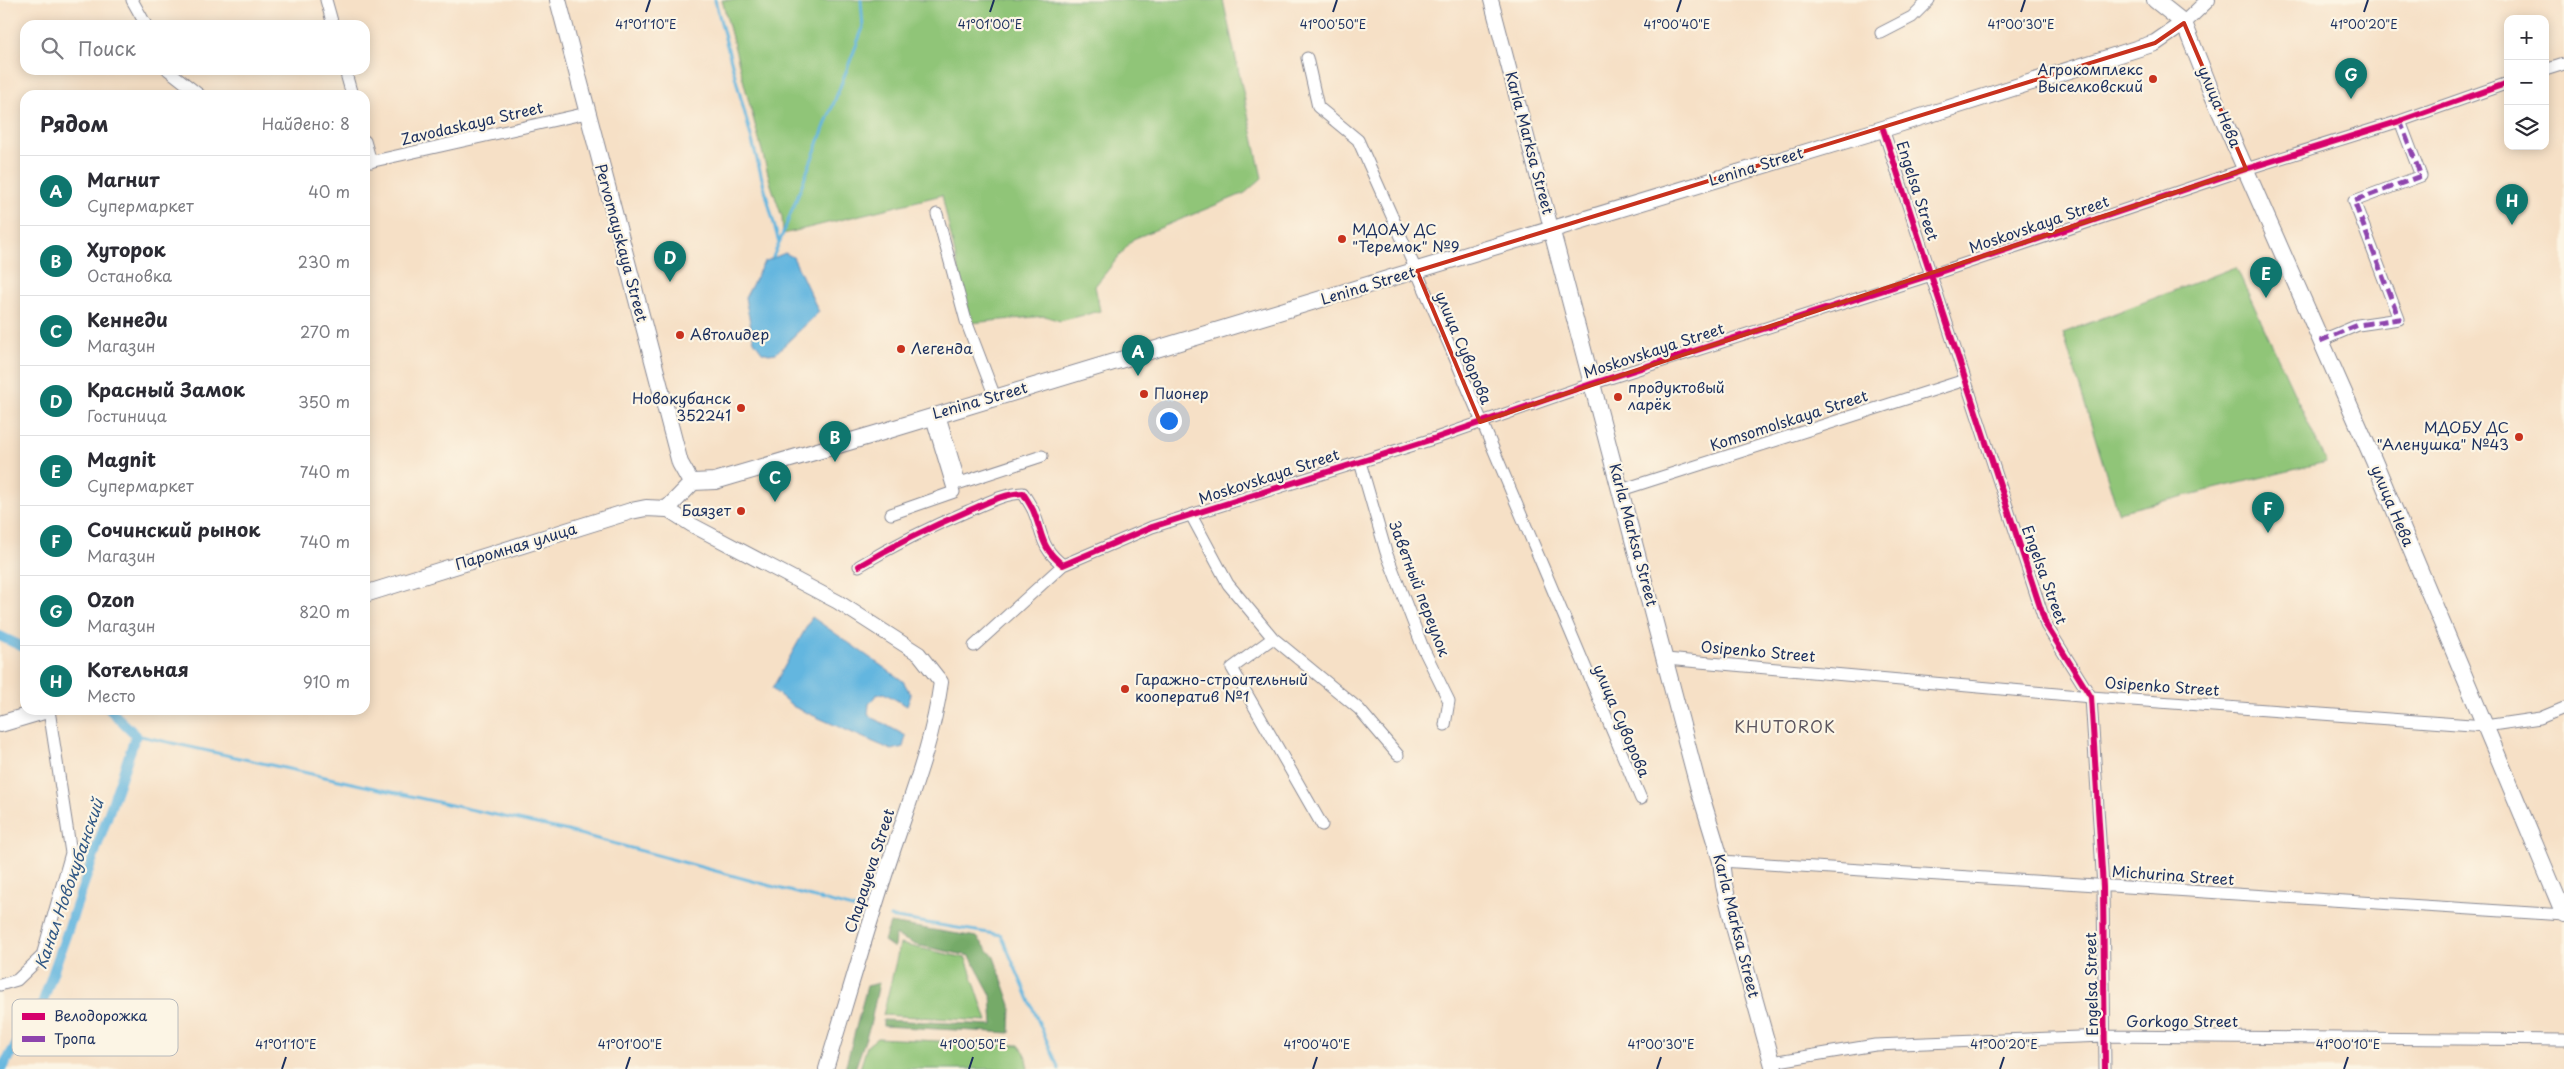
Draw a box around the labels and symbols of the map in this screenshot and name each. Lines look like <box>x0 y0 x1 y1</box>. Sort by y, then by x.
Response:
text: 41°01'10"E <box>615 15 677 33</box>
text: 41°01'00"E <box>958 15 1022 33</box>
text: 41°00'50"E <box>1300 15 1366 33</box>
text: 41°00'40"E <box>1644 15 1710 33</box>
text: 41°00'30"E <box>1987 15 2055 33</box>
text: 41°00'20"E <box>2330 15 2398 33</box>
place label: Агрокомплекс Выселковский <box>2037 57 2143 97</box>
pin: G <box>2335 58 2367 99</box>
street label: улица Нева <box>2193 62 2248 151</box>
street label: Karla Marksa Street <box>1500 69 1561 217</box>
marker: Агрокомплекс Выселковский <box>2147 73 2159 85</box>
street label: Zavodaskaya Street <box>398 95 545 150</box>
street label: Engelsa Street <box>1891 138 1945 243</box>
street label: Lenina Street <box>1705 140 1806 191</box>
street label: Pervomayskaya Street <box>590 161 655 324</box>
pin: H <box>2496 184 2528 225</box>
street label: Moskovskaya Street <box>1965 189 2112 258</box>
place label: МДОАУ ДС "Теремок" №9 <box>1352 217 1460 257</box>
marker: МДОАУ ДС "Теремок" №9 <box>1336 233 1348 245</box>
pin: D <box>654 241 686 282</box>
pin: E <box>2250 257 2282 298</box>
street label: Lenina Street <box>1317 259 1418 310</box>
street label: улица Суворова <box>1430 287 1499 408</box>
street label: Moskovskaya Street <box>1580 316 1727 383</box>
place label: Автолидер <box>690 322 769 345</box>
marker: Автолидер <box>674 329 686 341</box>
pin: A <box>1122 335 1154 376</box>
place label: Легенда <box>911 336 973 359</box>
marker: Легенда <box>895 343 907 355</box>
street label: Lenina Street <box>929 375 1030 424</box>
place label: продуктовый ларёк <box>1627 375 1725 415</box>
place label: Пионер <box>1154 381 1209 404</box>
street label: Komsomolskaya Street <box>1707 383 1870 456</box>
place label: Новокубанск 352241 <box>632 386 731 426</box>
marker: Пионер <box>1138 388 1150 400</box>
marker: продуктовый ларёк <box>1612 391 1624 403</box>
marker: Новокубанск 352241 <box>735 402 747 414</box>
your location <box>1156 408 1182 434</box>
place label: МДОБУ ДС "Аленушка" №43 <box>2377 415 2509 455</box>
pin: B <box>819 421 851 462</box>
marker: МДОБУ ДС "Аленушка" №43 <box>2513 431 2525 443</box>
street label: Moskovskaya Street <box>1195 442 1342 509</box>
pin: C <box>759 461 791 502</box>
street label: Karla Marksa Street <box>1604 461 1665 609</box>
street label: улица Нева <box>2366 461 2421 550</box>
pin: F <box>2252 492 2284 533</box>
place label: Баязет <box>681 498 732 521</box>
marker: Баязет <box>735 505 747 517</box>
street label: Паромная улица <box>452 516 580 575</box>
street label: Заветный переулок <box>1384 517 1457 660</box>
street label: Engelsa Street <box>2017 522 2074 627</box>
street label: Osipenko Street <box>1700 634 1816 667</box>
street label: улица Суворова <box>1588 660 1657 781</box>
place label: Гаражно-строительный кооператив №1 <box>1135 667 1308 707</box>
street label: Osipenko Street <box>2104 670 2220 701</box>
marker: Гаражно-строительный кооператив №1 <box>1119 683 1131 695</box>
district label: KHUTOROK <box>1734 714 1836 738</box>
water label: Канал Новокубанский <box>28 793 109 972</box>
street label: Chapayeva Street <box>838 805 899 936</box>
street label: Karla Marksa Street <box>1709 852 1766 1000</box>
street label: Michurina Street <box>2111 859 2235 890</box>
street label: Engelsa Street <box>2078 932 2103 1036</box>
legend <box>12 999 178 1056</box>
text: Велодорожка <box>54 1005 148 1026</box>
street label: Gorkogo Street <box>2126 1009 2238 1032</box>
text: Тропа <box>54 1028 96 1049</box>
text: 41°01'10"E <box>255 1035 317 1053</box>
text: 41°01'00"E <box>598 1035 662 1053</box>
text: 41°00'50"E <box>940 1035 1006 1053</box>
text: 41°00'40"E <box>1284 1035 1350 1053</box>
text: 41°00'30"E <box>1627 1035 1695 1053</box>
text: 41°00'20"E <box>1970 1035 2038 1053</box>
text: 41°00'10"E <box>2316 1035 2380 1053</box>

